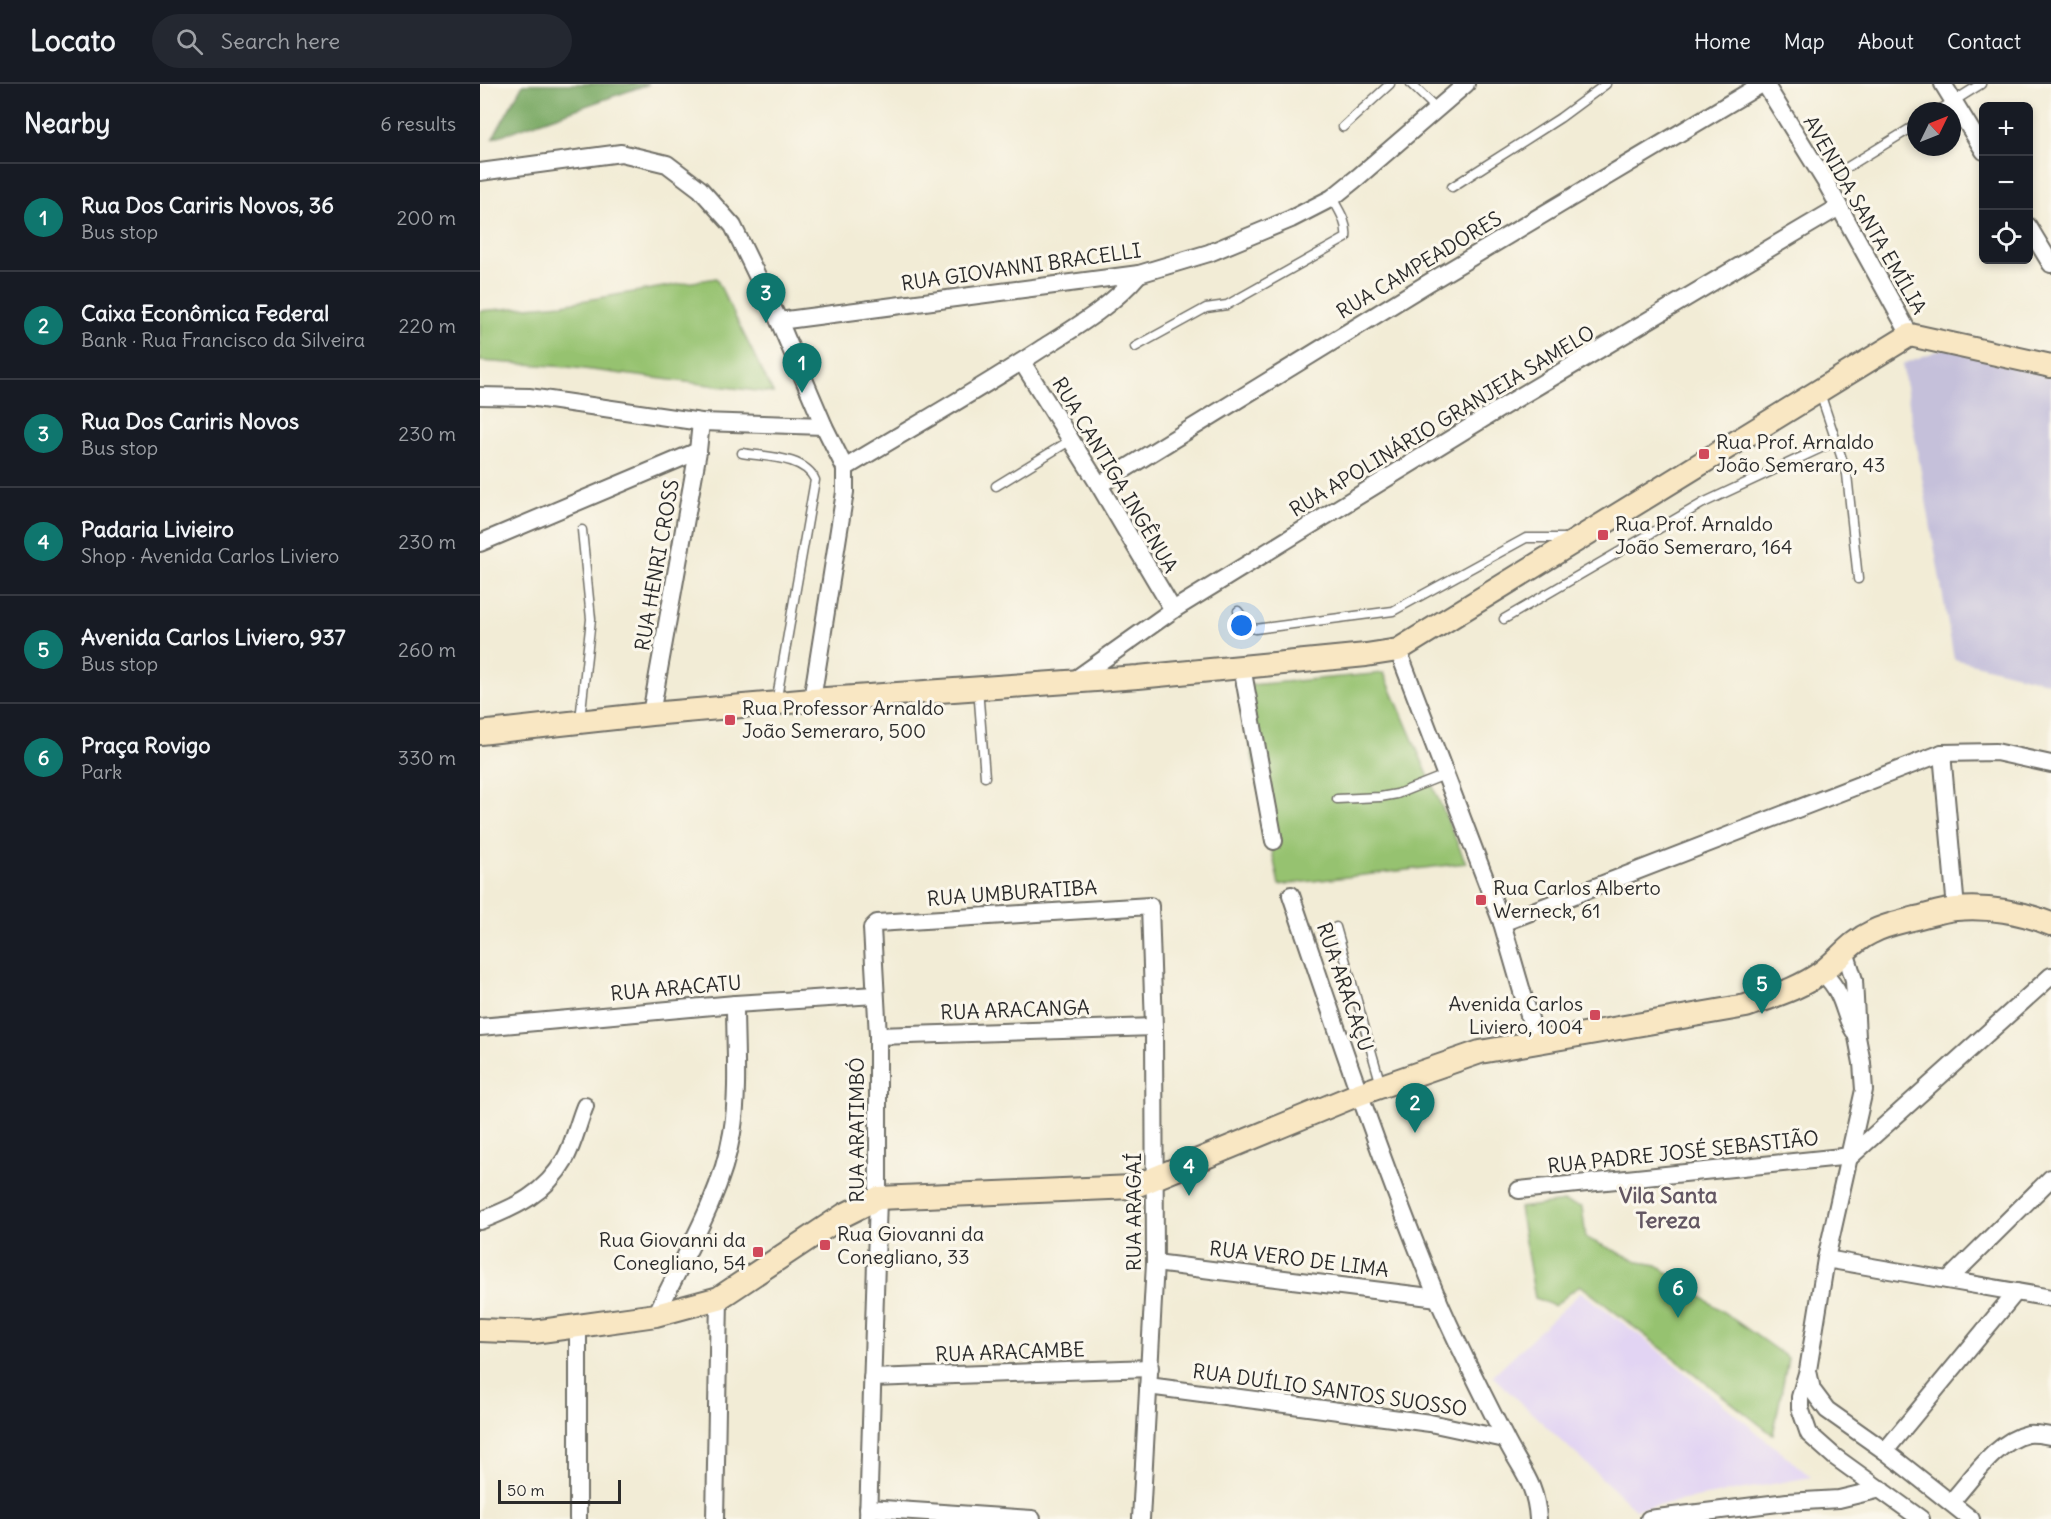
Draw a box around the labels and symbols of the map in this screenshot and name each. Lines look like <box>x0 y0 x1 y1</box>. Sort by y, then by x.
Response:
north arrow <box>1907 102 1961 156</box>
street label: AVENIDA SANTA EMÍLIA <box>1798 111 1933 319</box>
street label: RUA CAMPEADORES <box>1332 205 1506 324</box>
street label: RUA GIOVANNI BRACELLI <box>899 237 1142 296</box>
pin: 3 <box>746 274 786 323</box>
street label: RUA APOLINÁRIO GRANJEIA SAMELO <box>1285 319 1599 522</box>
pin: 1 <box>782 344 822 393</box>
street label: RUA CANTIGA INGÊNUA <box>1047 372 1184 577</box>
place label: Rua Prof. Arnaldo João Semeraro, 43 <box>1716 429 1885 477</box>
marker: Rua Prof. Arnaldo João Semeraro, 43 <box>1697 447 1711 461</box>
street label: RUA HENRI CROSS <box>629 477 684 653</box>
place label: Rua Prof. Arnaldo João Semeraro, 164 <box>1615 511 1792 559</box>
marker: Rua Prof. Arnaldo João Semeraro, 164 <box>1596 528 1610 542</box>
your location <box>1227 611 1256 640</box>
place label: Rua Professor Arnaldo João Semeraro, 500 <box>742 695 944 743</box>
marker: Rua Professor Arnaldo João Semeraro, 500 <box>723 713 737 727</box>
street label: RUA UMBURATIBA <box>926 874 1098 911</box>
place label: Rua Carlos Alberto Werneck, 61 <box>1493 875 1661 923</box>
marker: Rua Carlos Alberto Werneck, 61 <box>1474 893 1488 907</box>
street label: RUA ARACAÇU <box>1312 919 1379 1055</box>
pin: 5 <box>1742 964 1782 1014</box>
street label: RUA ARACATU <box>609 969 743 1006</box>
place label: Avenida Carlos Liviero, 1004 <box>1448 991 1583 1039</box>
street label: RUA ARACANGA <box>940 994 1090 1025</box>
marker: Avenida Carlos Liviero, 1004 <box>1588 1008 1602 1022</box>
street label: RUA ARATIMBÓ <box>844 1057 869 1203</box>
pin: 2 <box>1396 1084 1434 1133</box>
street label: RUA PADRE JOSÉ SEBASTIÃO <box>1546 1125 1820 1178</box>
pin: 4 <box>1170 1146 1208 1196</box>
street label: RUA ARAGAÍ <box>1121 1153 1146 1271</box>
district label: Vila Santa Tereza <box>1619 1181 1718 1234</box>
place label: Rua Giovanni da Conegliano, 33 <box>837 1221 984 1269</box>
place label: Rua Giovanni da Conegliano, 54 <box>599 1227 746 1275</box>
street label: RUA VERO DE LIMA <box>1208 1235 1390 1282</box>
marker: Rua Giovanni da Conegliano, 33 <box>818 1238 832 1252</box>
marker: Rua Giovanni da Conegliano, 54 <box>751 1245 765 1259</box>
pin: 6 <box>1658 1268 1698 1318</box>
street label: RUA ARACAMBE <box>935 1336 1085 1367</box>
street label: RUA DUÍLIO SANTOS SUOSSO <box>1191 1358 1469 1421</box>
scale bar <box>498 1477 621 1504</box>

